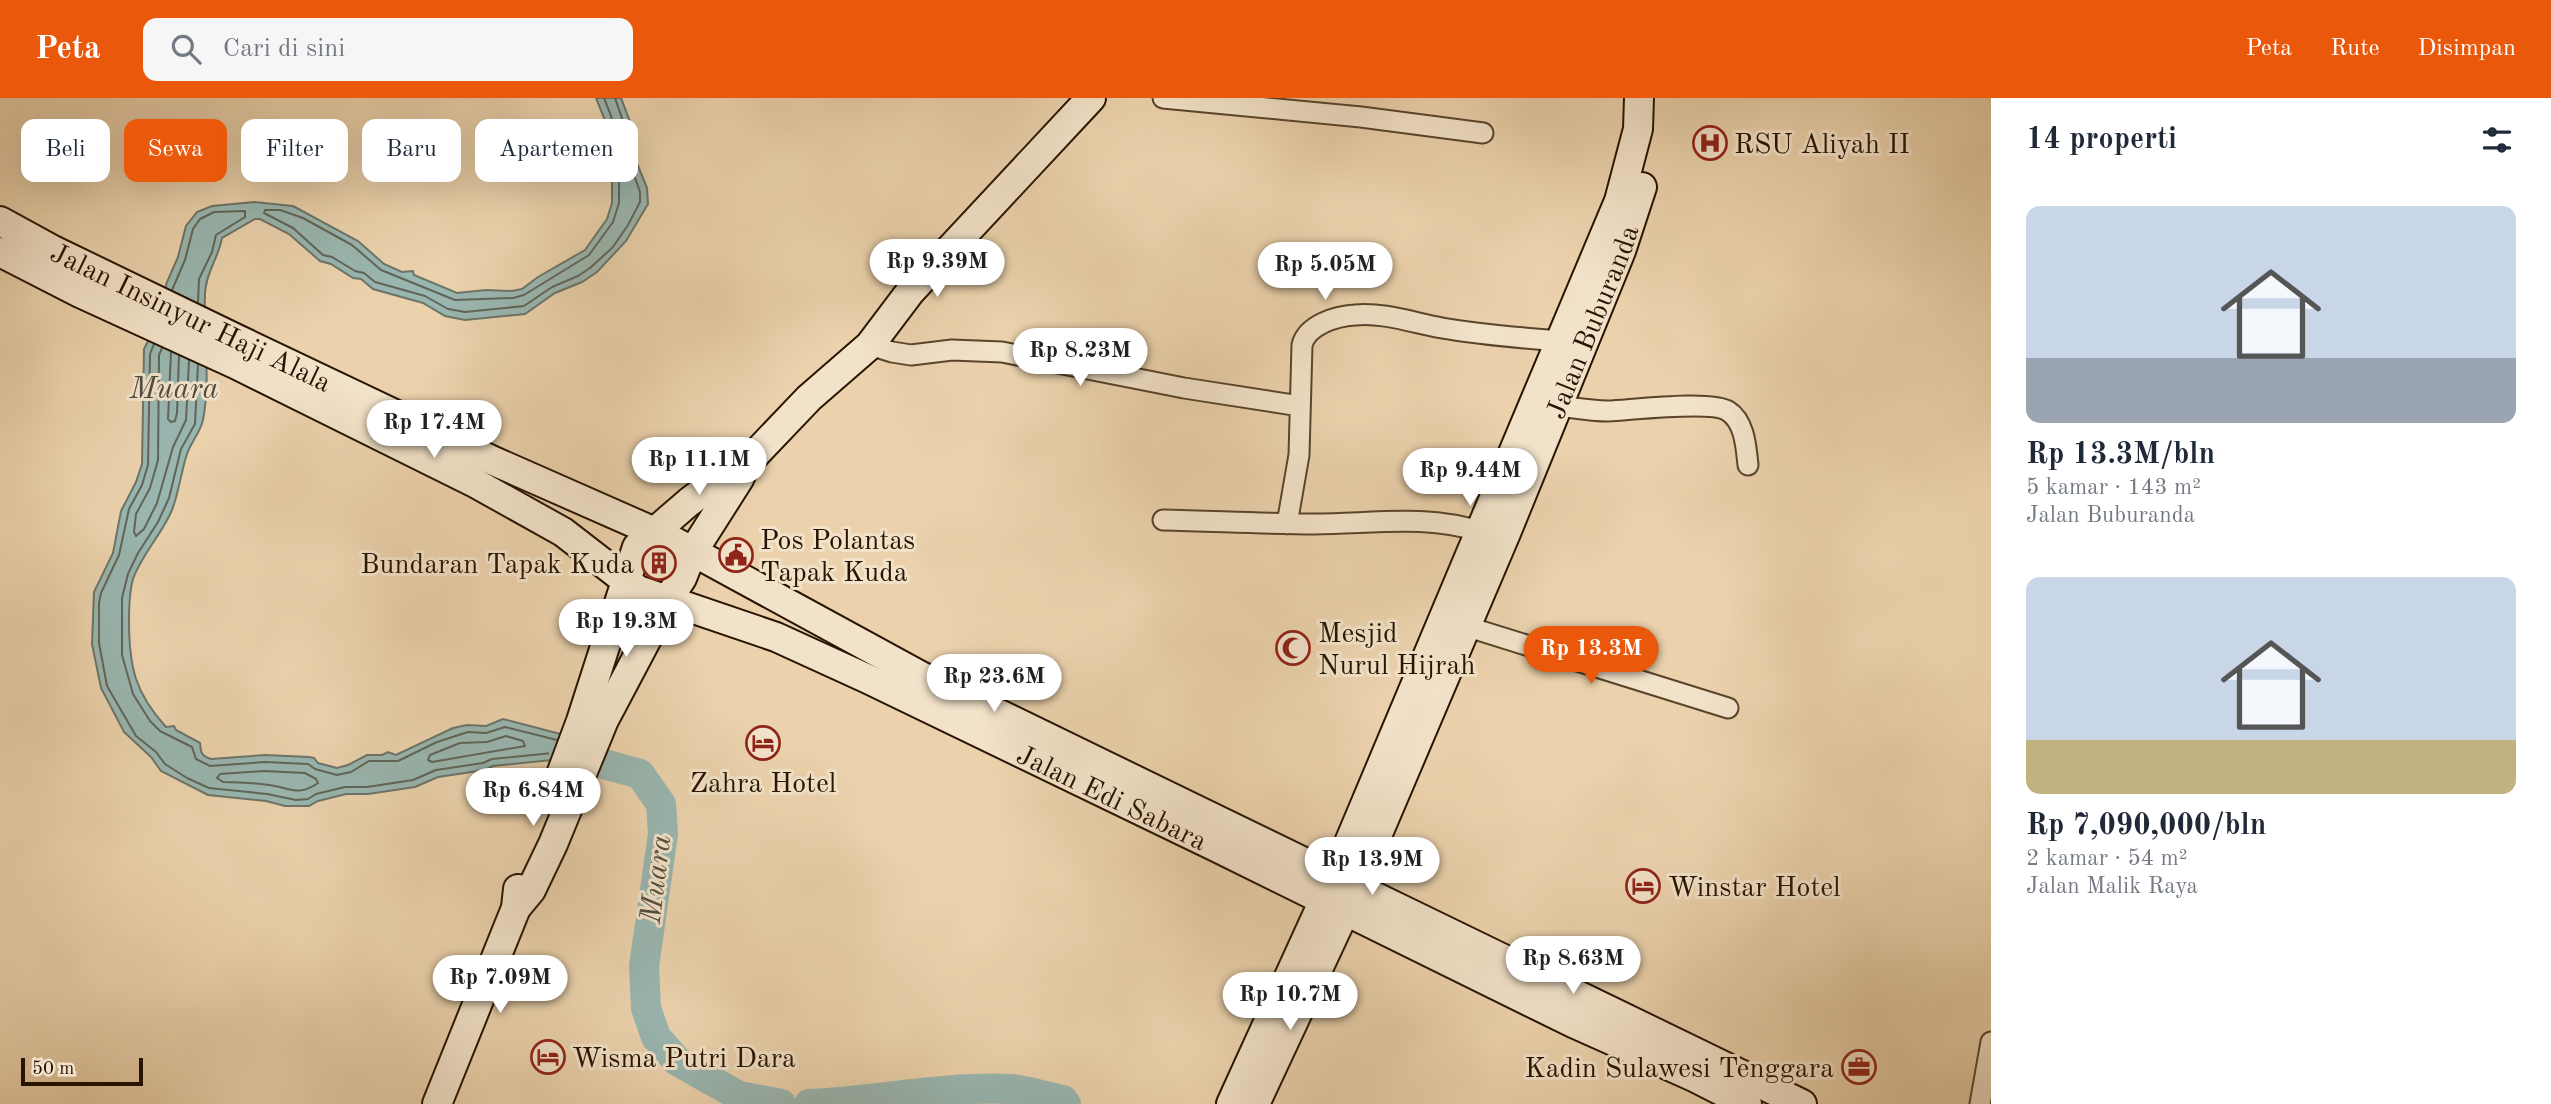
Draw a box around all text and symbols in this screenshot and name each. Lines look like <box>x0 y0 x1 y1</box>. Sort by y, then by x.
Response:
search box <box>143 18 633 81</box>
icon: search <box>167 30 205 68</box>
text: Peta <box>35 33 101 66</box>
text: Cari di sini <box>223 36 345 62</box>
text: Peta <box>2246 37 2292 61</box>
text: Rute <box>2330 37 2380 61</box>
text: Disimpan <box>2418 37 2516 61</box>
chip: Beli <box>21 119 110 182</box>
chip: Sewa <box>124 119 227 182</box>
chip: Filter <box>241 119 348 182</box>
chip: Baru <box>362 119 461 182</box>
chip: Apartemen <box>475 119 638 182</box>
icon: filters <box>2478 121 2516 159</box>
hospital icon: RSU Aliyah II <box>1691 124 1729 162</box>
text: 14 properti <box>2026 125 2177 155</box>
place label: RSU Aliyah II <box>1734 132 1910 160</box>
street label: Jalan Buburanda <box>1543 222 1645 423</box>
street label: Jalan Insinyur Haji Alala <box>45 240 335 399</box>
pin: Rp 9.39M <box>865 240 1009 299</box>
pin: Rp 5.05M <box>1253 242 1397 302</box>
text: Rp 9.39M <box>886 250 988 273</box>
icon: home <box>2208 251 2334 377</box>
text: Rp 5.05M <box>1274 253 1376 276</box>
pin: Rp 8.23M <box>1008 328 1152 388</box>
text: Rp 8.23M <box>1029 339 1131 362</box>
water label: Muara <box>128 375 219 405</box>
pin: Rp 17.4M <box>362 400 506 460</box>
text: Rp 17.4M <box>383 411 485 434</box>
pin: Rp 11.1M <box>627 438 771 497</box>
text: Rp 13.3M/bln <box>2026 440 2215 470</box>
text: Rp 11.1M <box>648 448 750 471</box>
pin: Rp 9.44M <box>1398 448 1542 508</box>
text: Rp 9.44M <box>1419 459 1521 482</box>
text: 5 kamar · 143 m² <box>2026 476 2201 499</box>
text: Jalan Buburanda <box>2026 504 2195 527</box>
place label: Pos Polantas Tapak Kuda <box>760 528 915 588</box>
public building icon: Pos Polantas Tapak Kuda <box>717 536 755 574</box>
building icon: Bundaran Tapak Kuda <box>640 544 678 582</box>
place label: Bundaran Tapak Kuda <box>360 552 634 580</box>
pin: Rp 19.3M <box>554 600 698 659</box>
text: Rp 19.3M <box>575 610 677 633</box>
place label: Mesjid Nurul Hijrah <box>1318 621 1475 681</box>
icon: home <box>2208 622 2334 748</box>
pin: Rp 13.3M <box>1519 626 1663 686</box>
mosque icon: Mesjid Nurul Hijrah <box>1274 629 1312 667</box>
text: Rp 13.3M <box>1540 637 1642 660</box>
pin: Rp 23.6M <box>922 654 1066 714</box>
text: Rp 23.6M <box>943 665 1045 688</box>
hotel icon: Zahra Hotel <box>744 724 782 762</box>
street label: Jalan Edi Sabara <box>1012 742 1211 857</box>
pin: Rp 6.84M <box>461 768 605 828</box>
place label: Zahra Hotel <box>690 771 836 799</box>
text: Rp 6.84M <box>482 779 584 802</box>
text: Rp 7,090,000/bln <box>2026 811 2266 841</box>
water label: Muara <box>637 833 677 926</box>
pin: Rp 13.9M <box>1300 838 1444 897</box>
text: 2 kamar · 54 m² <box>2026 847 2188 870</box>
text: Rp 13.9M <box>1321 848 1423 871</box>
hotel icon: Winstar Hotel <box>1624 867 1662 905</box>
place label: Winstar Hotel <box>1668 875 1841 903</box>
text: Jalan Malik Raya <box>2026 875 2198 898</box>
pin: Rp 8.63M <box>1501 936 1645 996</box>
text: Rp 8.63M <box>1522 947 1624 970</box>
pin: Rp 7.09M <box>428 956 572 1015</box>
text: Rp 7.09M <box>449 966 551 989</box>
pin: Rp 10.7M <box>1218 972 1362 1032</box>
text: Rp 10.7M <box>1239 983 1341 1006</box>
hotel icon: Wisma Putri Dara <box>529 1038 567 1076</box>
place label: Wisma Putri Dara <box>572 1046 796 1074</box>
office icon: Kadin Sulawesi Tenggara <box>1840 1048 1878 1086</box>
scale bar <box>21 1055 144 1087</box>
place label: Kadin Sulawesi Tenggara <box>1525 1056 1834 1084</box>
text: 50 m <box>32 1060 74 1079</box>

